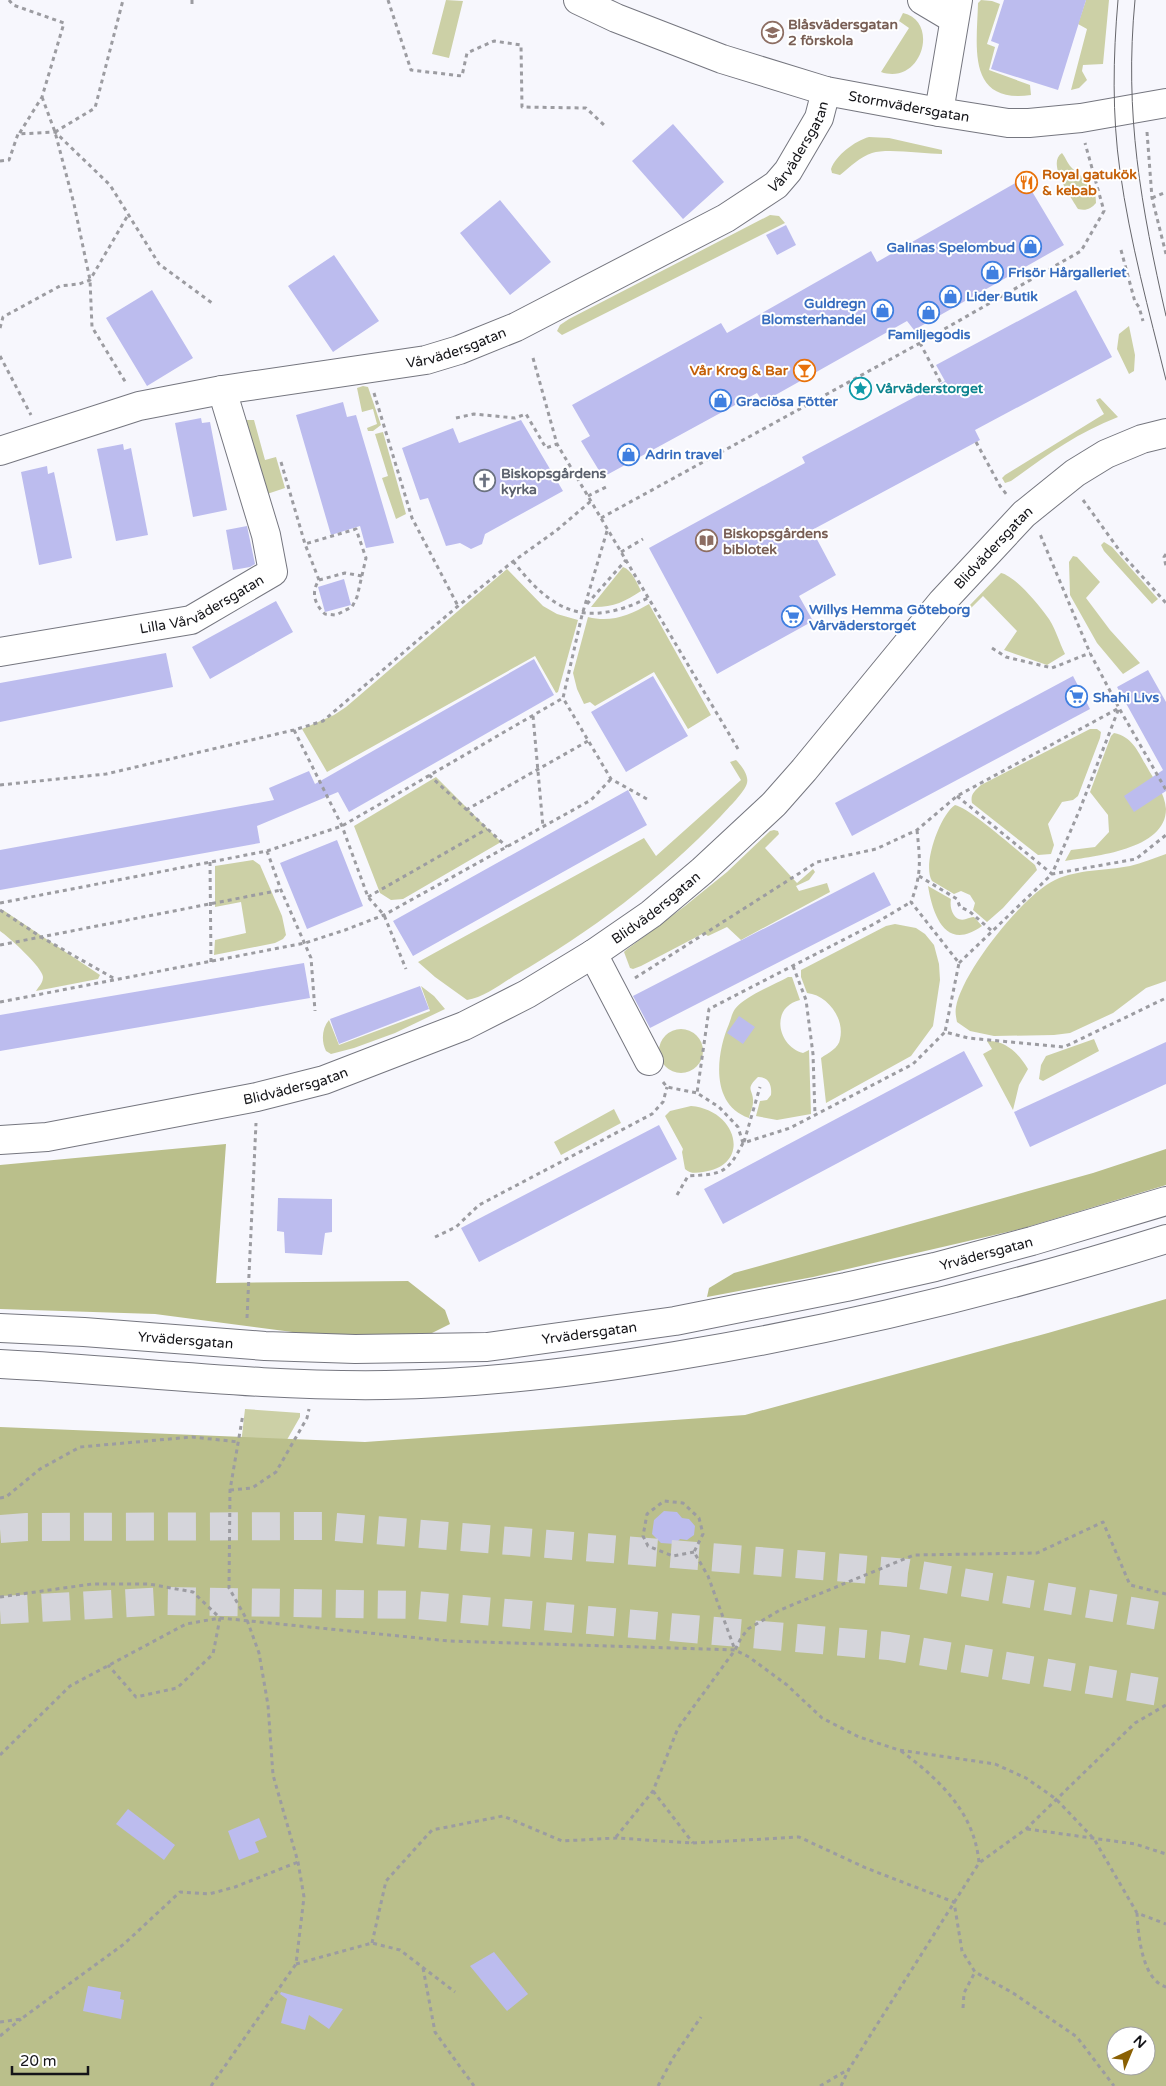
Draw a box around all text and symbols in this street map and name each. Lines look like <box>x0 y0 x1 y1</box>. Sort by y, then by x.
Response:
place label: Blåsvädersgatan 2 förskola <box>788 16 898 49</box>
school or university icon: Blåsvädersgatan 2 förskola <box>760 20 784 44</box>
street label: Stormvädersgatan <box>847 87 971 125</box>
street label: Vårvädersgatan <box>765 99 832 196</box>
place label: Royal gatukök & kebab <box>1042 166 1137 199</box>
restaurant icon: Royal gatukök & kebab <box>1014 170 1038 194</box>
shop icon: Galinas Spelombud <box>1019 235 1043 259</box>
place label: Galinas Spelombud <box>886 239 1015 256</box>
shop icon: Frisör Hårgalleriet <box>980 260 1004 284</box>
place label: Frisör Hårgalleriet <box>1008 264 1127 281</box>
shop icon: Lider Butik <box>938 284 962 308</box>
place label: Lider Butik <box>966 288 1038 305</box>
place label: Guldregn Blomsterhandel <box>761 295 866 328</box>
shop icon: Guldregn Blomsterhandel <box>870 299 894 323</box>
shop icon: Familjegodis <box>917 300 941 324</box>
street label: Vårvädersgatan <box>405 323 509 371</box>
place label: Familjegodis <box>887 326 971 343</box>
bar icon: Vår Krog & Bar <box>792 358 816 382</box>
place label: Vår Krog & Bar <box>690 362 789 379</box>
place icon: Vårväderstorget <box>848 376 872 400</box>
place label: Vårväderstorget <box>876 380 984 397</box>
shop icon: Graciösa Fötter <box>708 389 732 413</box>
place label: Graciösa Fötter <box>736 393 838 410</box>
shop icon: Adrin travel <box>617 442 641 466</box>
place label: Adrin travel <box>645 446 722 463</box>
place label: Biskopsgårdens kyrka <box>501 465 607 498</box>
church icon: Biskopsgårdens kyrka <box>473 469 497 493</box>
street label: Blidvädersgatan <box>950 502 1036 592</box>
place label: Biskopsgårdens biblotek <box>723 525 829 558</box>
library icon: Biskopsgårdens biblotek <box>695 529 719 553</box>
street label: Lilla Vårvädersgatan <box>138 571 267 637</box>
place label: Willys Hemma Göteborg Vårväderstorget <box>809 601 971 634</box>
supermarket icon: Willys Hemma Göteborg Vårväderstorget <box>781 605 805 629</box>
supermarket icon: Shahi Livs <box>1065 685 1089 709</box>
place label: Shahi Livs <box>1093 689 1160 706</box>
street label: Blidvädersgatan <box>608 868 704 947</box>
street label: Blidvädersgatan <box>242 1063 350 1108</box>
street label: Yrvädersgatan <box>938 1233 1035 1274</box>
street label: Yrvädersgatan <box>541 1318 638 1348</box>
street label: Yrvädersgatan <box>137 1328 234 1352</box>
north arrow <box>1106 2026 1156 2076</box>
text: N <box>1130 2032 1150 2052</box>
scale bar <box>12 2044 89 2076</box>
text: 20 m <box>20 2052 57 2070</box>

